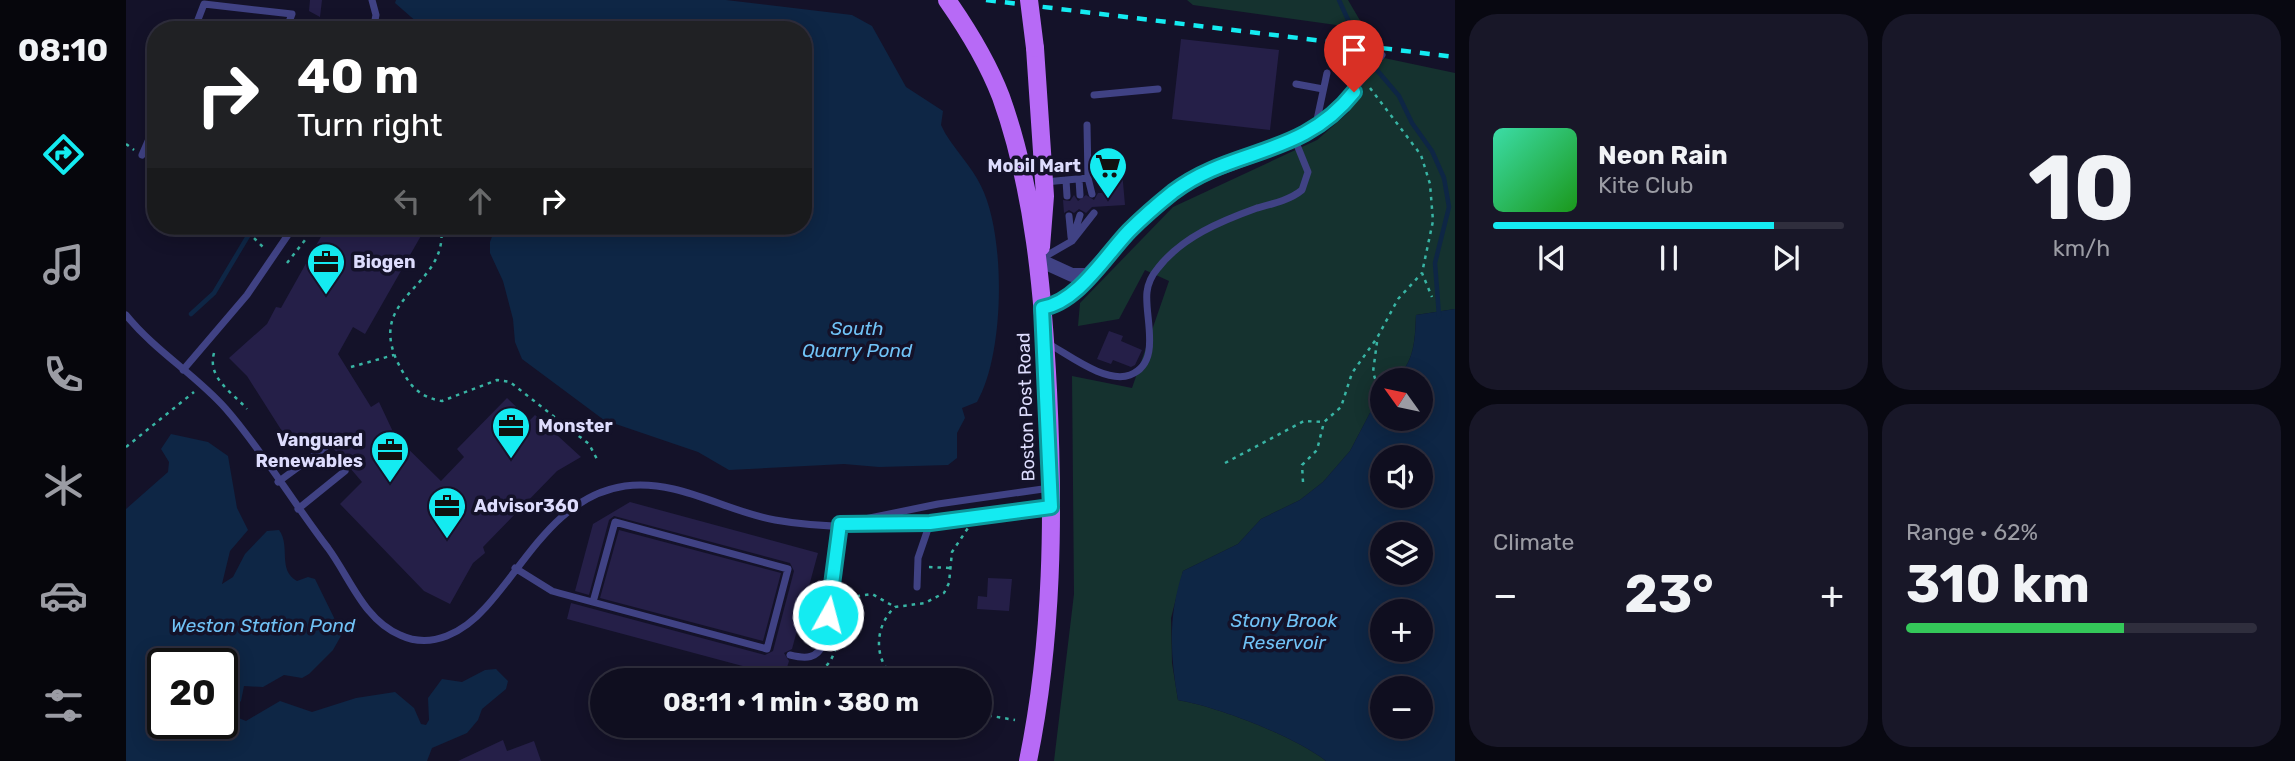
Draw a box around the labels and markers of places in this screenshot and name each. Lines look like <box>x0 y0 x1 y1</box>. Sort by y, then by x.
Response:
pin <box>1324 20 1384 92</box>
supermarket icon: Mobil Mart <box>1087 145 1129 200</box>
place label: Mobil Mart <box>988 155 1081 177</box>
office icon: Biogen <box>305 241 347 296</box>
place label: Biogen <box>353 251 416 273</box>
office icon: Monster <box>490 405 532 460</box>
place label: Monster <box>538 415 613 437</box>
place label: Vanguard Renewables <box>255 429 363 472</box>
office icon: Vanguard Renewables <box>369 429 411 484</box>
office icon: Advisor360 <box>426 485 468 540</box>
place label: Advisor360 <box>474 495 579 517</box>

